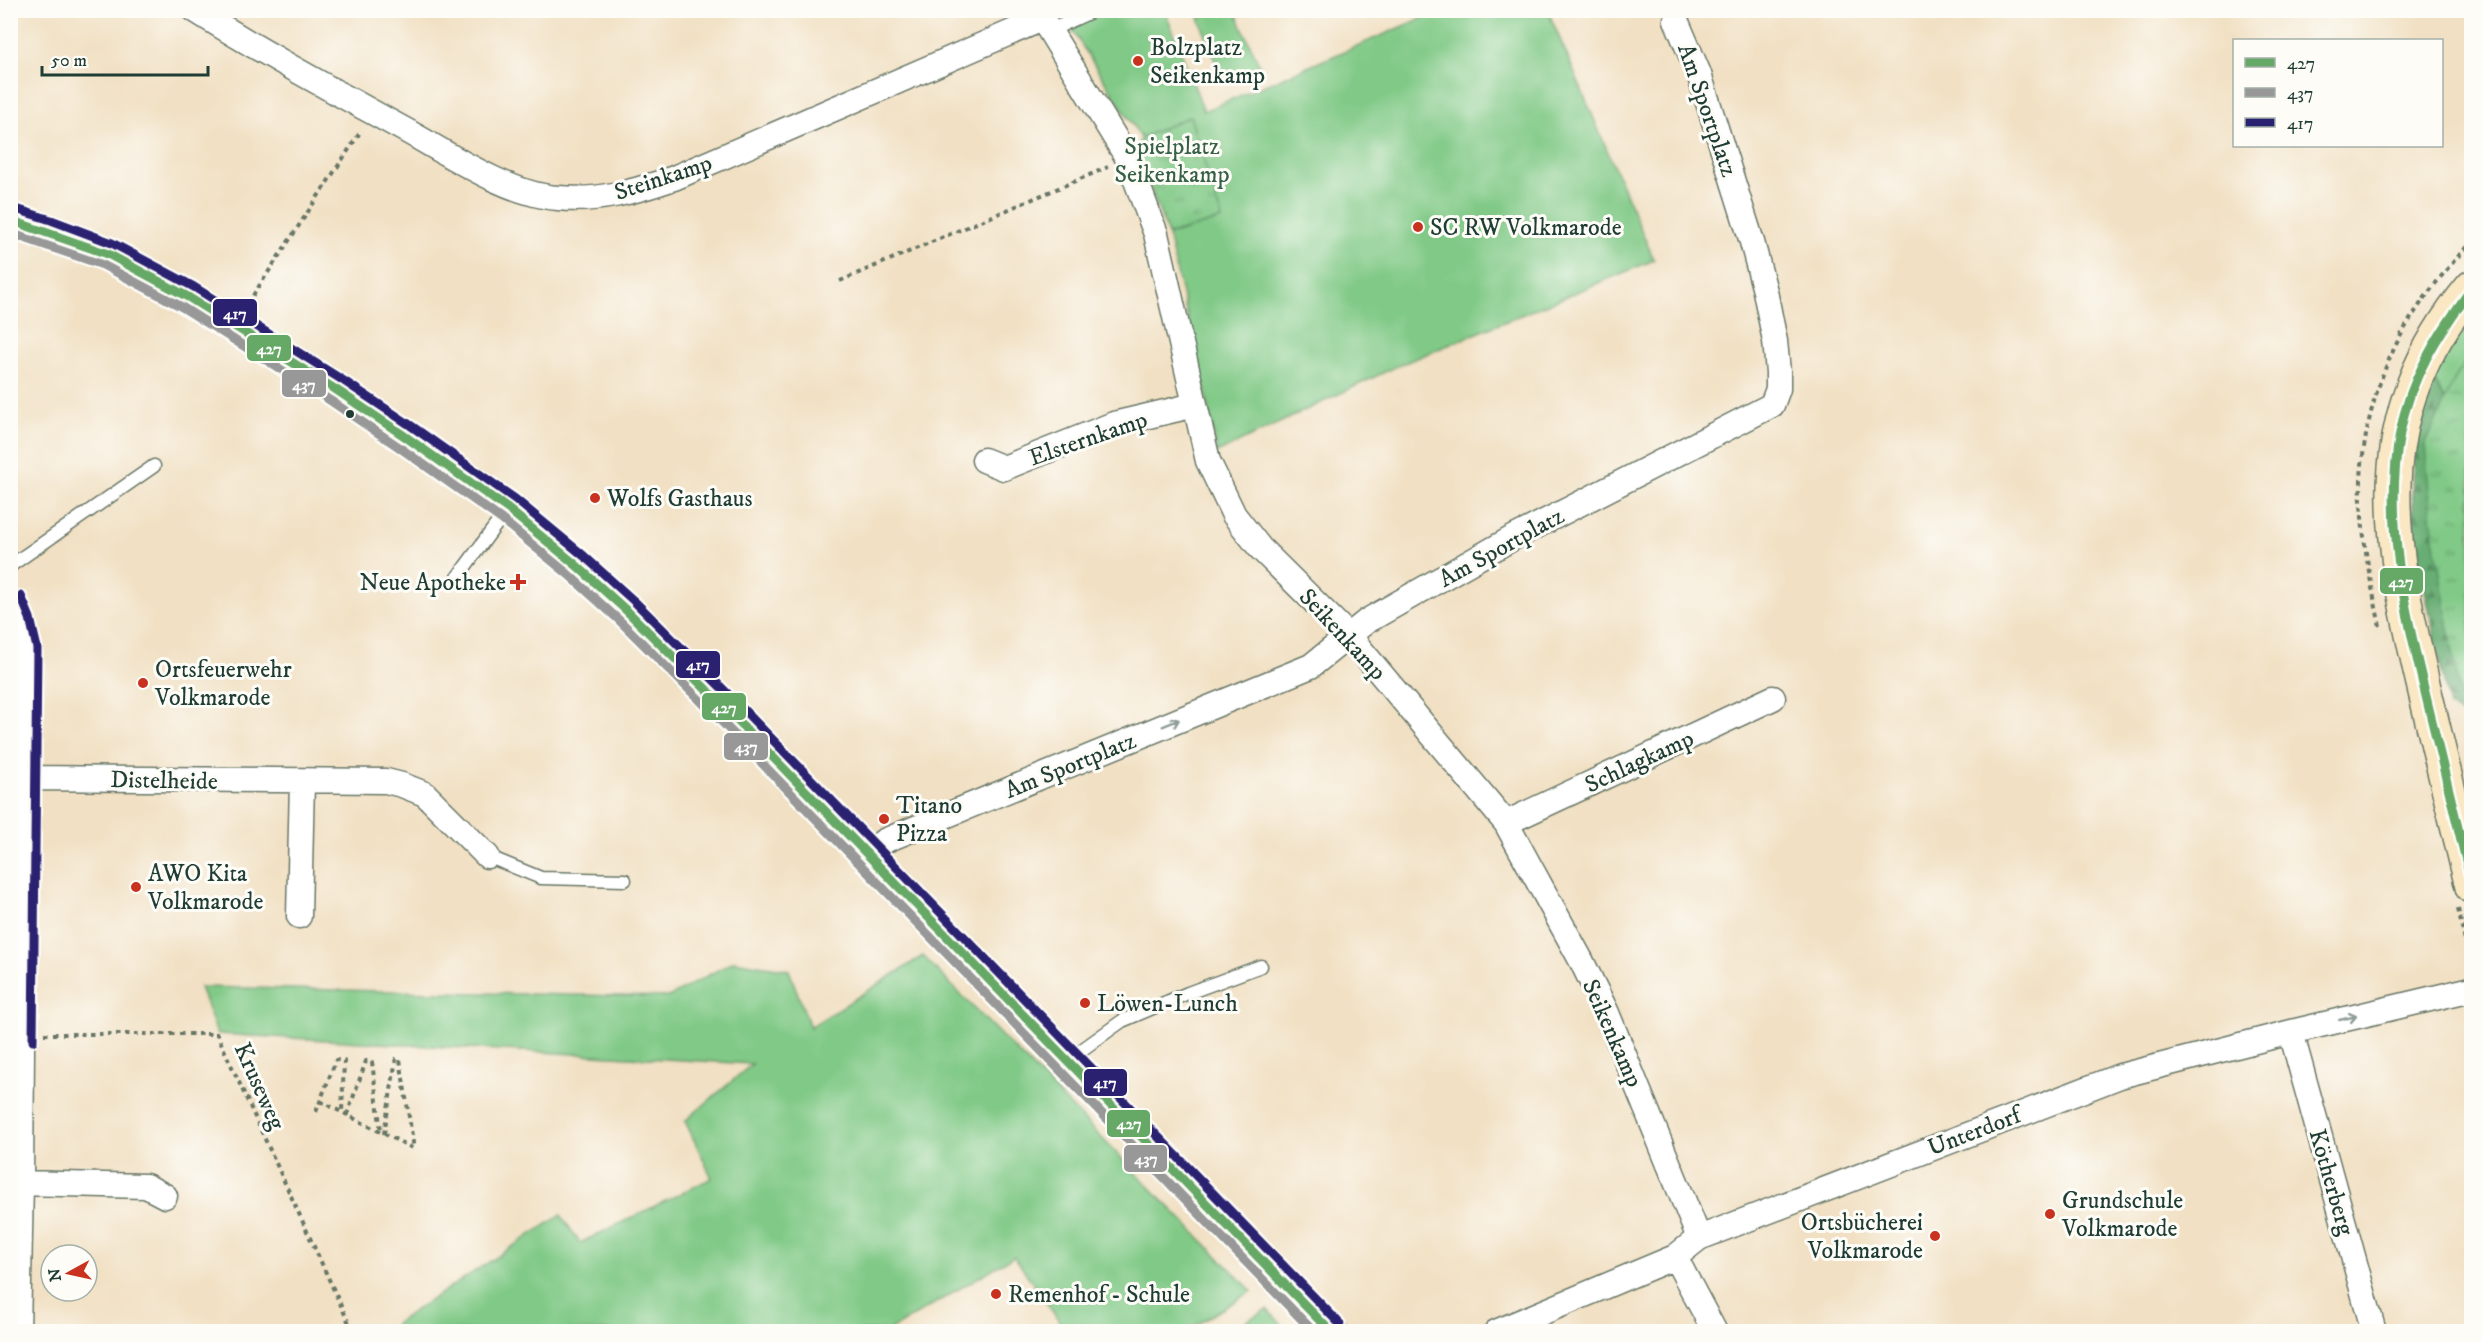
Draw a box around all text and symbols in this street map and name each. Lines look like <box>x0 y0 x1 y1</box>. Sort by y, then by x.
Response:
place label: Bolzplatz Seikenkamp <box>1150 33 1265 91</box>
scale bar <box>42 39 208 77</box>
legend <box>2233 39 2443 147</box>
street label: Am Sportplatz <box>1670 40 1744 181</box>
text: 50 m <box>51 50 87 72</box>
text: 427 <box>2287 53 2315 75</box>
marker: Bolzplatz Seikenkamp <box>1131 54 1145 68</box>
text: 437 <box>2287 83 2314 105</box>
text: 417 <box>2287 113 2313 135</box>
park label: Spielplatz Seikenkamp <box>1114 132 1230 190</box>
street label: Steinkamp <box>611 148 716 208</box>
place label: SC RW Volkmarode <box>1430 213 1622 243</box>
marker: SC RW Volkmarode <box>1411 220 1425 234</box>
line badge: 417 <box>212 298 258 327</box>
text: 417 <box>222 304 247 324</box>
line badge: 427 <box>246 334 292 362</box>
text: 427 <box>255 339 282 359</box>
line badge: 437 <box>281 369 327 398</box>
text: 437 <box>291 375 316 395</box>
street label: Elsternkamp <box>1025 405 1152 473</box>
unlabelled marker <box>344 408 356 420</box>
place label: Wolfs Gasthaus <box>606 484 752 514</box>
marker: Wolfs Gasthaus <box>588 491 602 505</box>
street label: Am Sportplatz <box>1434 501 1570 595</box>
line badge: 427 <box>2379 567 2424 595</box>
place label: Neue Apotheke <box>359 568 506 598</box>
text: 427 <box>2387 572 2414 592</box>
marker: Neue Apotheke <box>511 575 525 589</box>
street label: Seikenkamp <box>1292 582 1392 687</box>
line badge: 417 <box>675 650 721 679</box>
place label: Ortsfeuerwehr Volkmarode <box>154 655 292 713</box>
text: 417 <box>685 655 710 675</box>
marker: Ortsfeuerwehr Volkmarode <box>136 676 150 690</box>
line badge: 427 <box>701 692 747 721</box>
text: 427 <box>710 698 737 718</box>
one-way arrow <box>1161 717 1180 728</box>
street label: Schlagkamp <box>1580 724 1699 800</box>
street label: Am Sportplatz <box>1000 726 1141 806</box>
line badge: 437 <box>723 732 769 761</box>
text: 437 <box>733 737 758 757</box>
street label: Distelheide <box>110 765 218 797</box>
place label: Titano Pizza <box>896 791 962 849</box>
marker: Titano Pizza <box>877 812 891 826</box>
place label: AWO Kita Volkmarode <box>147 859 263 917</box>
marker: AWO Kita Volkmarode <box>129 880 143 894</box>
street label: Seikenkamp <box>1575 975 1649 1092</box>
place label: Löwen-Lunch <box>1097 989 1238 1019</box>
marker: Löwen-Lunch <box>1078 996 1092 1010</box>
one-way arrow <box>2338 1012 2357 1024</box>
street label: Kruseweg <box>227 1038 292 1135</box>
line badge: 417 <box>1083 1068 1128 1097</box>
text: 417 <box>1092 1073 1117 1093</box>
street label: Unterdorf <box>1924 1099 2028 1163</box>
line badge: 427 <box>1106 1109 1151 1138</box>
text: 427 <box>1115 1114 1142 1134</box>
street label: Kötherberg <box>2302 1126 2361 1239</box>
line badge: 437 <box>1123 1144 1168 1173</box>
text: 437 <box>1133 1149 1158 1169</box>
place label: Grundschule Volkmarode <box>2061 1186 2183 1244</box>
marker: Grundschule Volkmarode <box>2043 1207 2057 1221</box>
place label: Ortsbücherei Volkmarode <box>1801 1208 1923 1266</box>
marker: Ortsbücherei Volkmarode <box>1928 1229 1942 1243</box>
north arrow <box>39 1243 99 1303</box>
text: N <box>44 1267 66 1283</box>
place label: Remenhof - Schule <box>1008 1280 1190 1310</box>
marker: Remenhof - Schule <box>989 1287 1003 1301</box>

